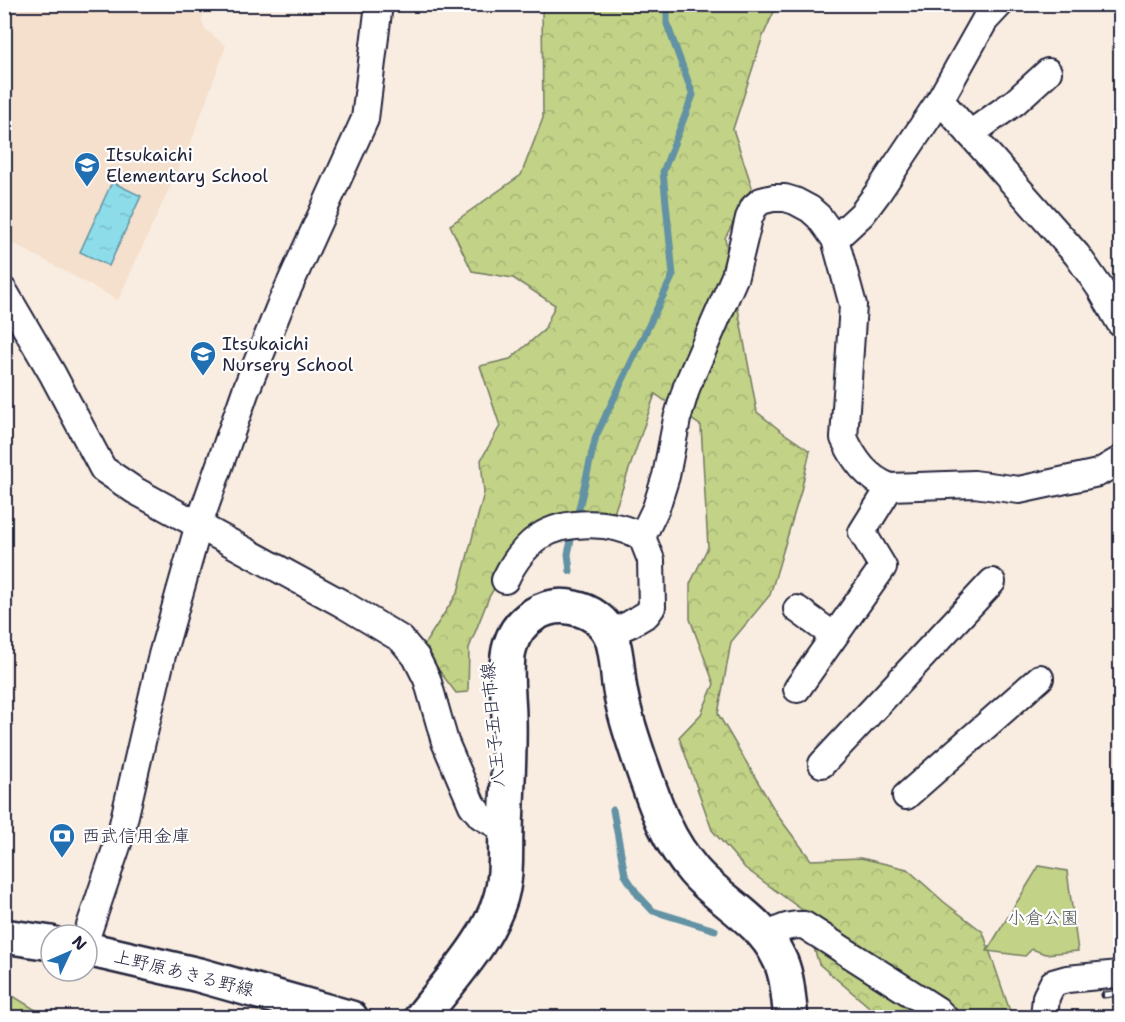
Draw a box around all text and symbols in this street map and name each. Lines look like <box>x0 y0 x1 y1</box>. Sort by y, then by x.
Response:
place label: Itsukaichi Elementary School <box>106 143 269 188</box>
school or university icon: Itsukaichi Elementary School <box>72 150 102 188</box>
place label: Itsukaichi Nursery School <box>222 332 354 377</box>
school or university icon: Itsukaichi Nursery School <box>188 339 218 377</box>
street label: 八王子五日市線 <box>476 661 510 789</box>
bank icon: 西武信用金庫 <box>47 821 77 859</box>
place label: 西武信用金庫 <box>82 824 190 848</box>
park label: 小倉公園 <box>1007 906 1079 930</box>
north arrow <box>39 923 99 983</box>
text: N <box>67 931 91 955</box>
street label: 上野原あきる野線 <box>111 944 257 1002</box>

